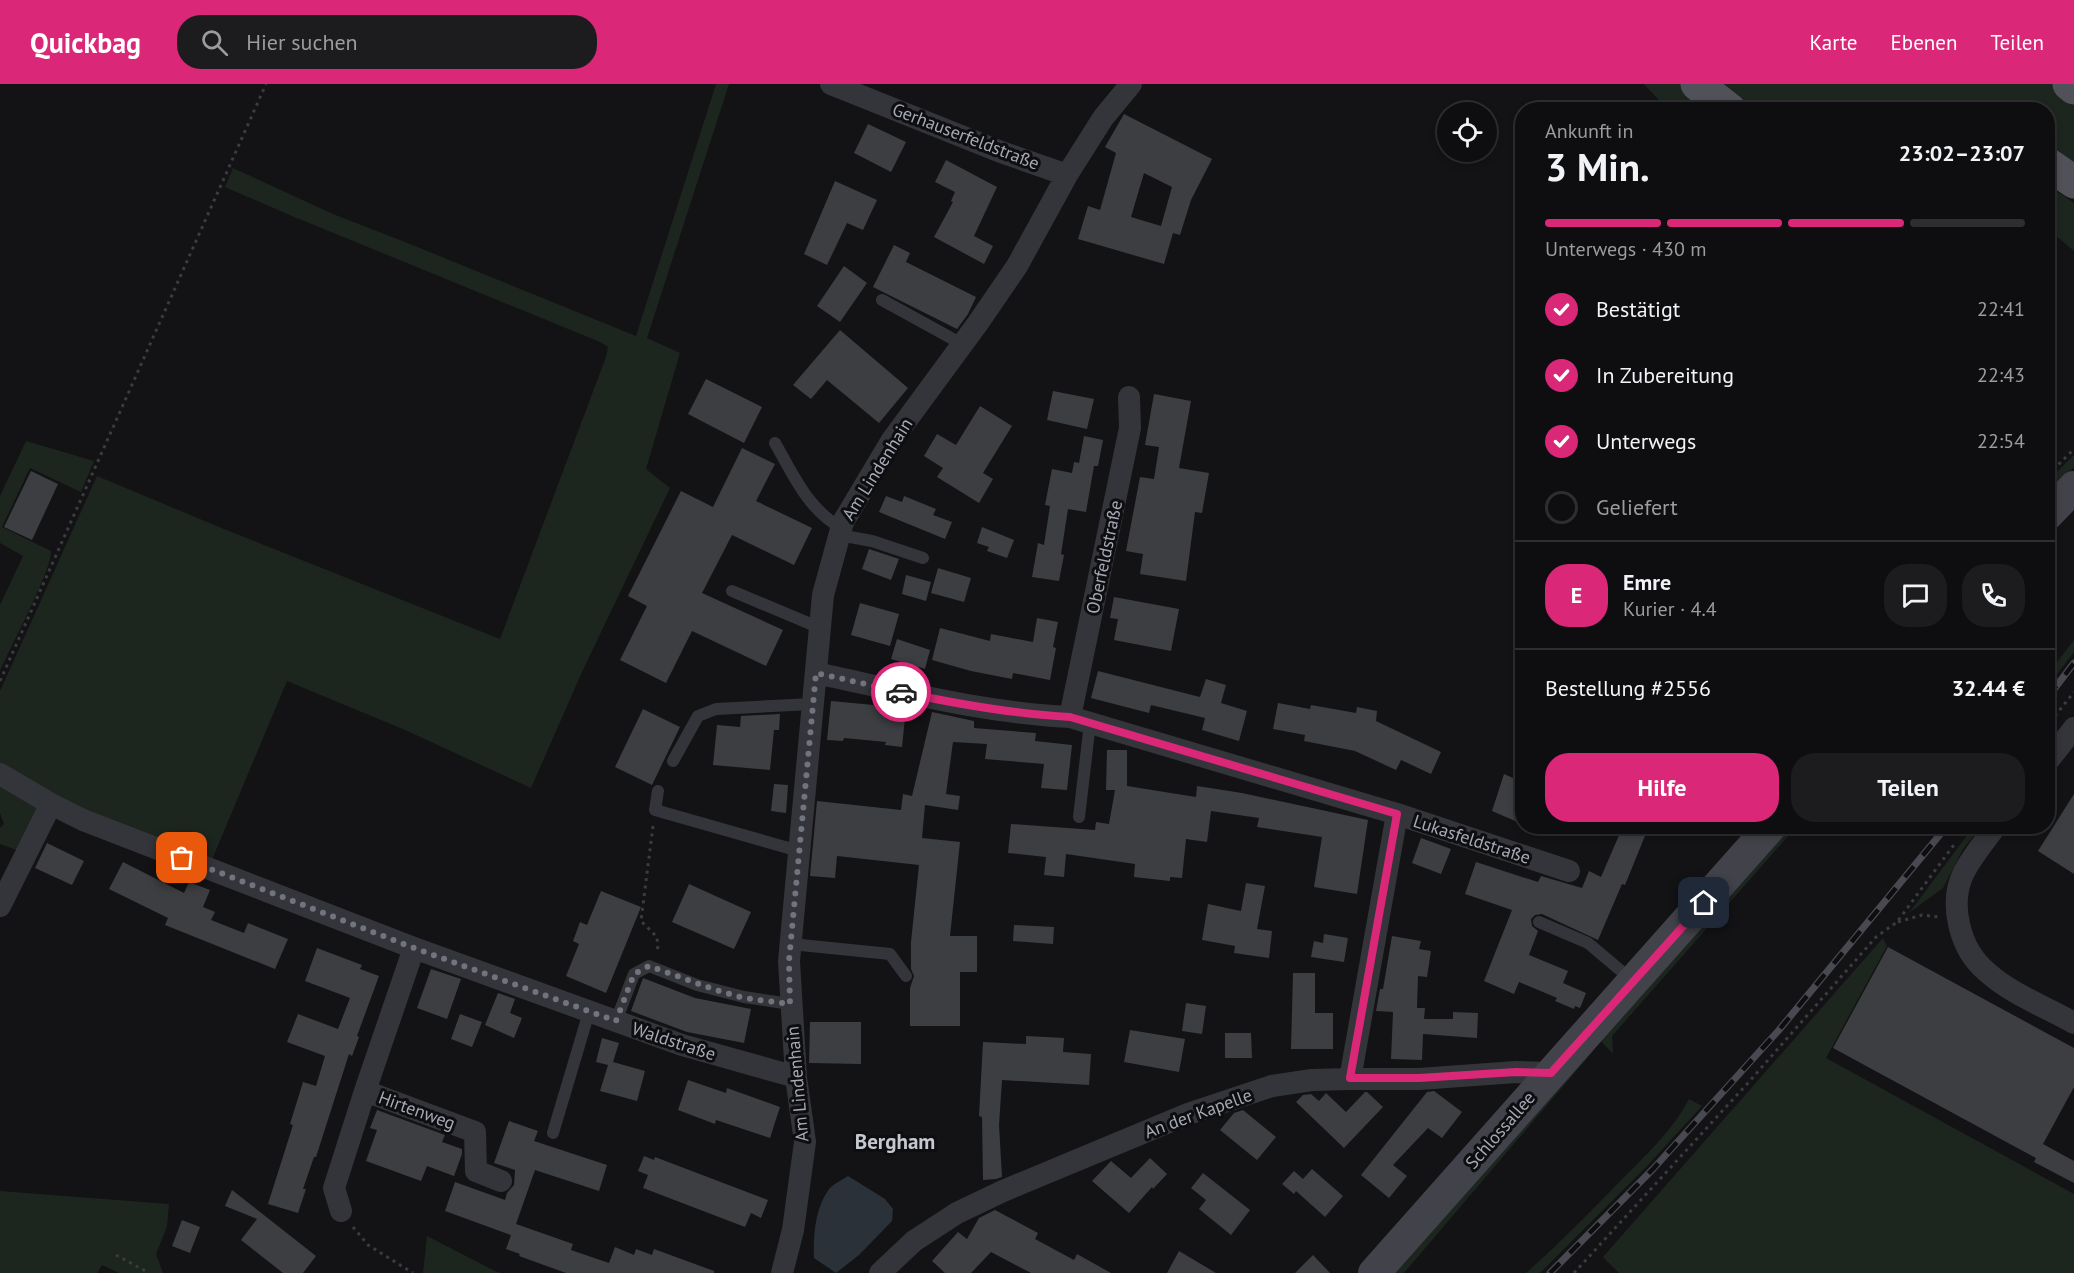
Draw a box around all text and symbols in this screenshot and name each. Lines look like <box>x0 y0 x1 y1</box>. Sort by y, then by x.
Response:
search box <box>177 15 597 69</box>
text: Quickbag <box>30 24 141 61</box>
icon: search <box>198 26 231 59</box>
text: Hier suchen <box>246 28 358 56</box>
text: Karte <box>1810 29 1858 56</box>
text: Ebenen <box>1891 29 1957 56</box>
text: Teilen <box>1990 29 2044 56</box>
street label: Gerhauserfeldstraße <box>889 97 1043 175</box>
map controls <box>1437 102 1497 162</box>
button: locate <box>1437 102 1497 162</box>
text: Ankunft in <box>1545 118 1633 144</box>
text: 23:02–23:07 <box>1899 139 2025 167</box>
text: 3 Min. <box>1545 141 1650 192</box>
text: Unterwegs · 430 m <box>1545 236 1706 262</box>
icon: check <box>1545 293 1578 326</box>
text: Bestätigt <box>1596 295 1680 323</box>
text: 22:41 <box>1977 296 2025 322</box>
icon: check <box>1545 359 1578 392</box>
text: In Zubereitung <box>1596 361 1734 389</box>
text: 22:43 <box>1977 362 2025 388</box>
street label: Am Lindenhain <box>836 414 918 524</box>
icon: check <box>1545 425 1578 458</box>
text: Unterwegs <box>1596 427 1696 455</box>
text: 22:54 <box>1977 428 2025 454</box>
text: Geliefert <box>1596 493 1678 521</box>
street label: Oberfeldstraße <box>1081 498 1127 616</box>
button: chat <box>1884 564 1947 627</box>
button: phone <box>1962 564 2025 627</box>
text: Emre <box>1623 568 1671 596</box>
text: E <box>1571 581 1582 609</box>
text: Kurier · 4.4 <box>1623 596 1717 622</box>
courier <box>871 662 931 722</box>
text: Bestellung #2556 <box>1545 674 1711 702</box>
text: 32.44 € <box>1952 674 2025 702</box>
icon: car <box>885 676 918 709</box>
button: Hilfe <box>1545 753 1779 822</box>
button: Teilen <box>1791 753 2025 822</box>
street label: Lukasfeldstraße <box>1410 809 1534 869</box>
pin <box>156 832 207 883</box>
icon: bag <box>165 841 198 874</box>
pin <box>1678 877 1729 928</box>
icon: home <box>1687 886 1720 919</box>
street label: Waldstraße <box>629 1017 719 1065</box>
street label: Am Lindenhain <box>780 1025 814 1143</box>
street label: An der Kapelle <box>1141 1083 1255 1143</box>
street label: Hirtenweg <box>375 1085 459 1135</box>
street label: Schlossallee <box>1460 1087 1540 1173</box>
district label: Bergham <box>855 1128 935 1155</box>

